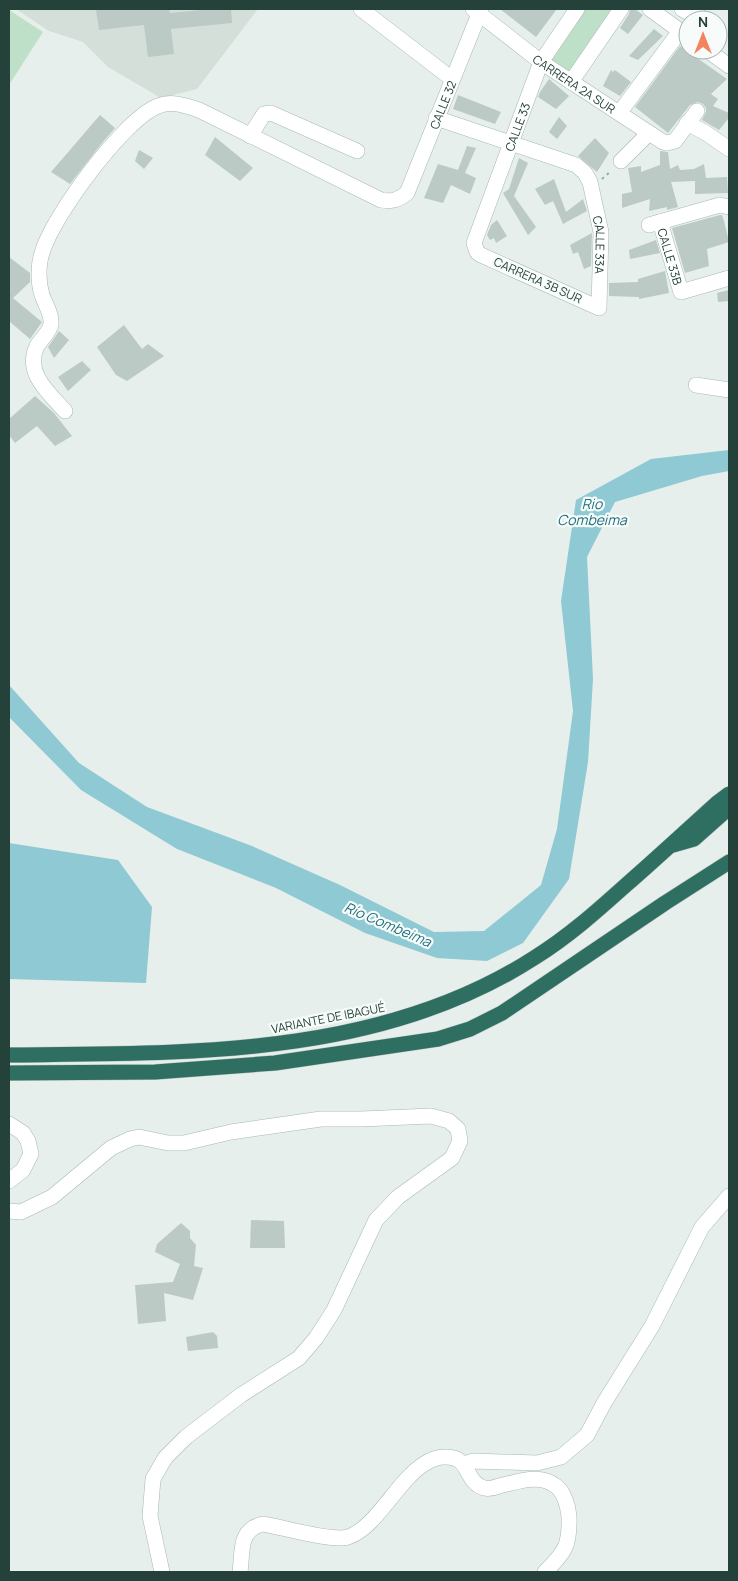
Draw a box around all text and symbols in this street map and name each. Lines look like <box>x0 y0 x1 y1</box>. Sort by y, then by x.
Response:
north arrow <box>678 10 728 60</box>
text: N <box>698 12 708 31</box>
street label: CARRERA 2A SUR <box>529 50 619 117</box>
street label: CALLE 32 <box>425 78 460 131</box>
street label: CALLE 33 <box>500 100 534 154</box>
street label: CALLE 33A <box>589 214 610 275</box>
street label: CALLE 33B <box>654 226 687 287</box>
street label: CARRERA 3B SUR <box>491 253 585 307</box>
water label: Rio Combeima <box>557 494 628 529</box>
water label: Río Combeima <box>342 897 436 951</box>
street label: VARIANTE DE IBAGUÉ <box>270 999 386 1037</box>

